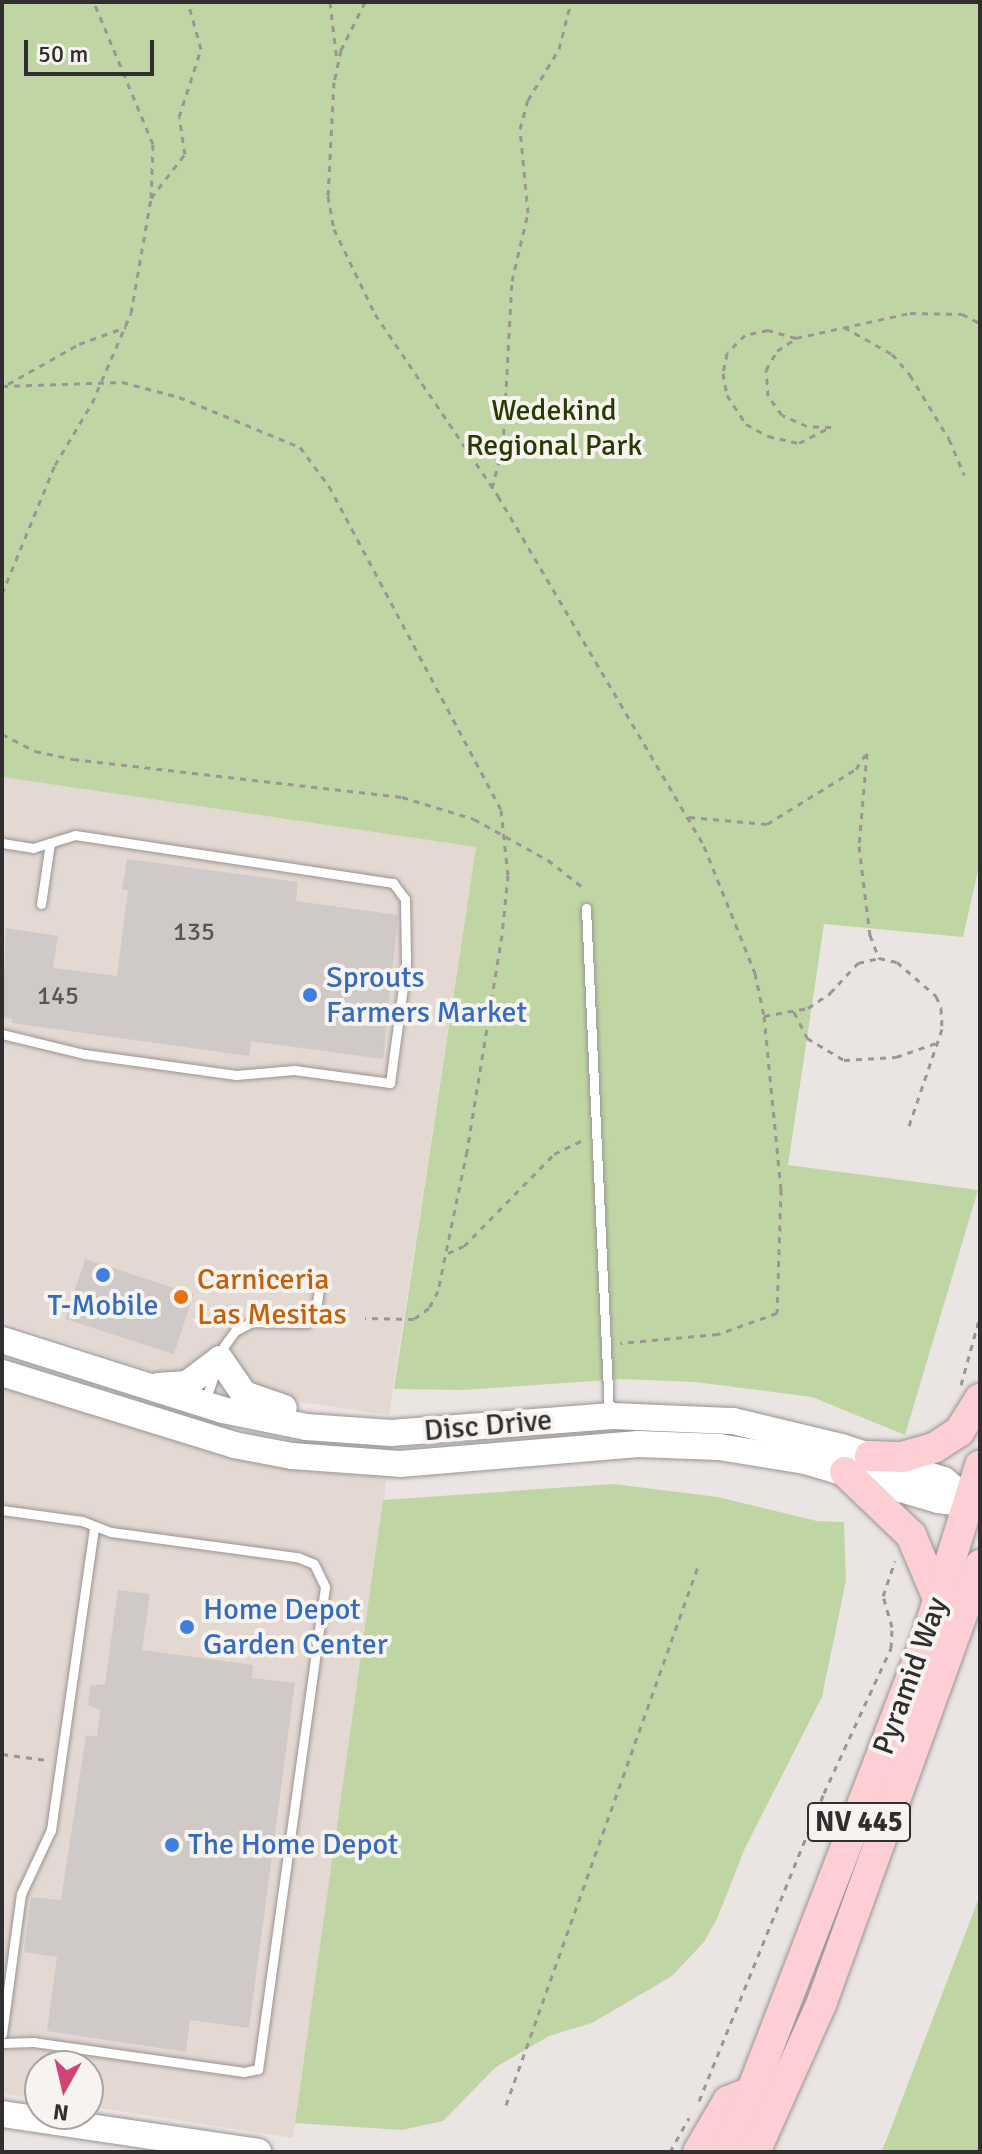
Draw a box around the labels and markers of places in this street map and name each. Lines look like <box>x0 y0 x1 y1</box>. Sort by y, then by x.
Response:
place label: Sprouts Farmers Market <box>326 960 527 1030</box>
marker: Sprouts Farmers Market <box>301 986 319 1004</box>
place label: Carniceria Las Mesitas <box>197 1262 347 1332</box>
marker: T-Mobile <box>94 1266 112 1284</box>
place label: T-Mobile <box>48 1288 158 1324</box>
marker: Carniceria Las Mesitas <box>172 1288 190 1306</box>
place label: Home Depot Garden Center <box>203 1592 388 1662</box>
marker: Home Depot Garden Center <box>178 1618 196 1636</box>
place label: The Home Depot <box>188 1827 398 1863</box>
marker: The Home Depot <box>163 1836 181 1854</box>

